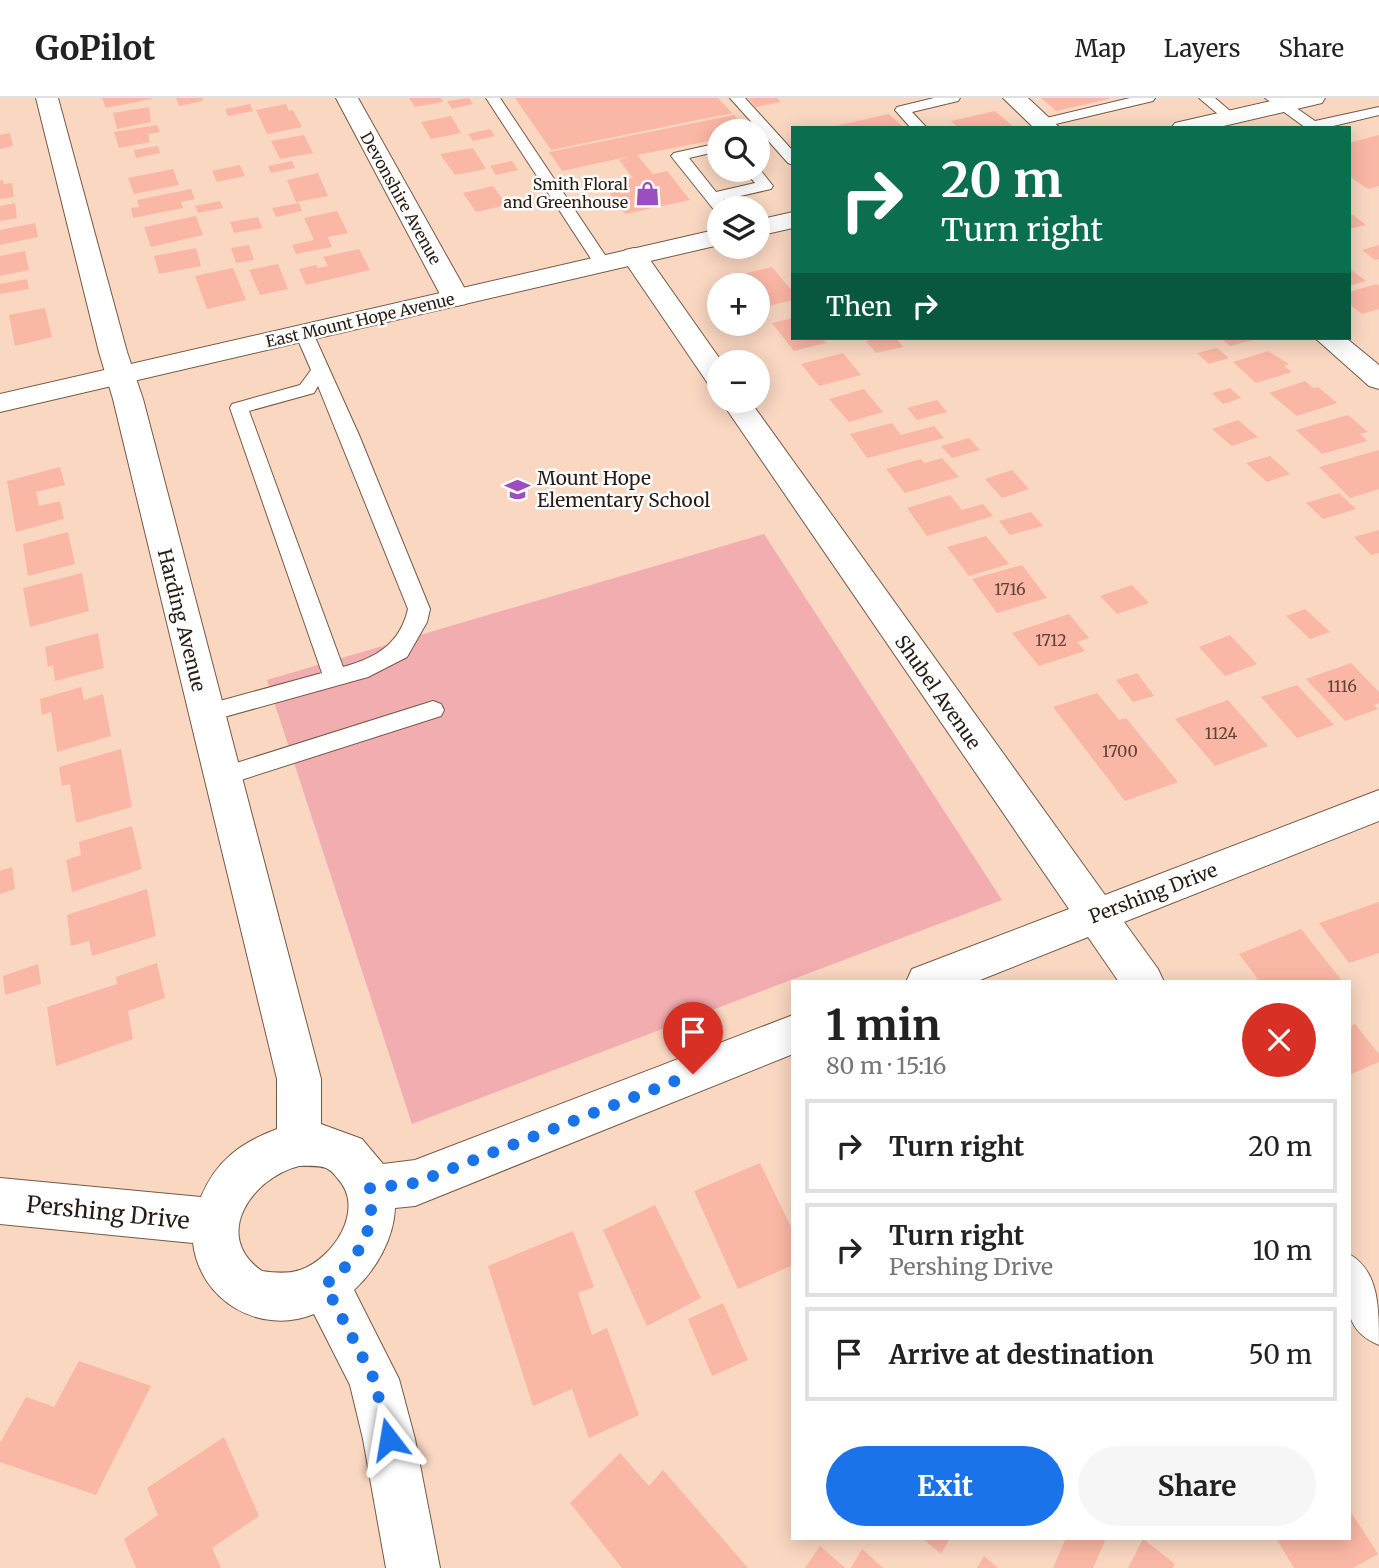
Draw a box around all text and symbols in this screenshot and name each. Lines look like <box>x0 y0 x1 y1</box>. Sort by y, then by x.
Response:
text: GoPilot <box>35 28 155 69</box>
text: Map <box>1075 33 1126 64</box>
text: Layers <box>1164 33 1240 64</box>
text: Share <box>1278 33 1344 64</box>
map controls <box>707 119 770 413</box>
button: search <box>707 119 770 182</box>
street label: Devonshire Avenue <box>356 128 446 268</box>
text: 20 m <box>941 149 1062 210</box>
icon: right <box>826 154 917 245</box>
place label: Smith Floral and Greenhouse <box>504 174 628 212</box>
shop icon: Smith Floral and Greenhouse <box>634 179 662 207</box>
button: layers <box>707 196 770 259</box>
text: Turn right <box>941 210 1103 250</box>
button: + <box>707 273 770 336</box>
icon: right <box>906 287 944 325</box>
street label: East Mount Hope Avenue <box>264 289 456 351</box>
text: Then <box>826 290 892 323</box>
button: − <box>707 350 770 413</box>
place label: Mount Hope Elementary School <box>537 466 710 512</box>
school or university icon: Mount Hope Elementary School <box>503 475 531 503</box>
street label: Harding Avenue <box>153 546 211 694</box>
house number: 1716 <box>994 579 1026 599</box>
street label: Shubel Avenue <box>890 630 986 754</box>
house number: 1712 <box>1035 630 1067 650</box>
house number: 1116 <box>1327 676 1357 696</box>
house number: 1124 <box>1205 723 1237 743</box>
house number: 1700 <box>1102 741 1138 761</box>
street label: Pershing Drive <box>1085 857 1221 928</box>
text: 1 min <box>826 999 940 1051</box>
pin <box>663 1002 723 1074</box>
button: close <box>1242 1003 1316 1077</box>
icon: arrive <box>674 1013 712 1051</box>
text: 80 m · 15:16 <box>826 1051 946 1080</box>
icon: right <box>830 1127 868 1165</box>
text: Turn right <box>889 1130 1024 1163</box>
text: 20 m <box>1248 1130 1312 1163</box>
street label: Pershing Drive <box>25 1189 191 1235</box>
text: Turn right <box>889 1219 1024 1252</box>
icon: right <box>830 1231 868 1269</box>
text: 10 m <box>1253 1234 1312 1267</box>
text: Pershing Drive <box>889 1252 1053 1281</box>
icon: arrive <box>830 1335 868 1373</box>
text: Arrive at destination <box>889 1338 1154 1371</box>
text: 50 m <box>1248 1338 1312 1371</box>
position arrow <box>352 1402 426 1476</box>
button: Exit <box>826 1446 1064 1526</box>
button: Share <box>1078 1446 1316 1526</box>

